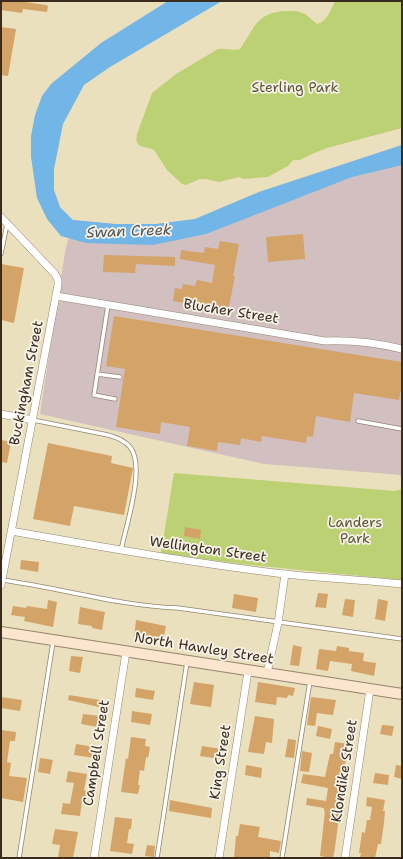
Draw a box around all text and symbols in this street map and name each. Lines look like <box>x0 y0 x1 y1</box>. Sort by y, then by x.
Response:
park label: Sterling Park <box>251 80 339 96</box>
water label: Swan Creek <box>86 222 172 242</box>
street label: Blucher Street <box>182 296 280 328</box>
street label: Buckingham Street <box>7 319 47 447</box>
park label: Landers Park <box>328 515 382 548</box>
street label: Wellington Street <box>148 533 268 567</box>
street label: North Hawley Street <box>133 630 275 668</box>
street label: Campbell Street <box>80 699 114 807</box>
street label: Klondike Street <box>329 718 361 824</box>
street label: King Street <box>207 723 235 801</box>

